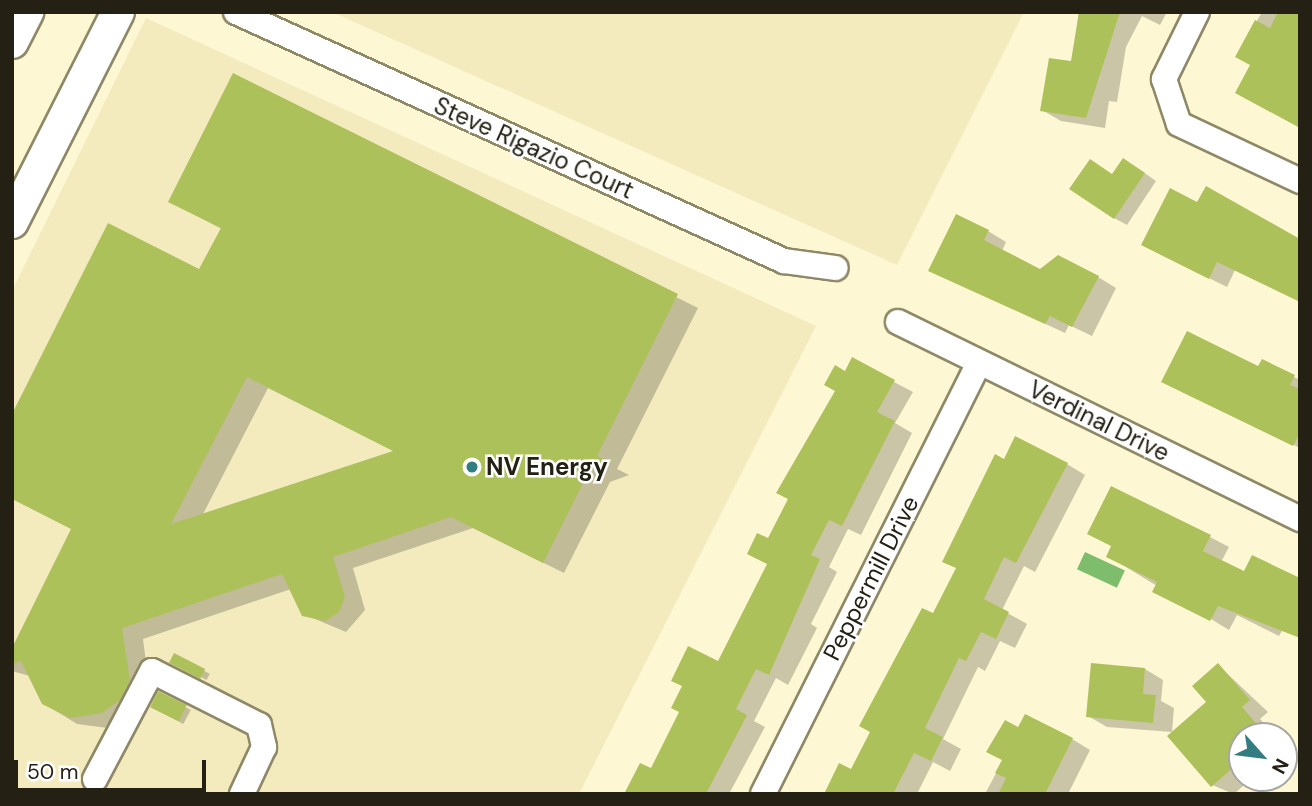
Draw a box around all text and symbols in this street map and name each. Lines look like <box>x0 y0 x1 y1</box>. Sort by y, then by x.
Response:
street label: Steve Rigazio Court <box>430 91 638 205</box>
street label: Verdinal Drive <box>1024 375 1174 467</box>
place label: NV Energy <box>486 453 608 481</box>
marker: NV Energy <box>464 459 480 475</box>
street label: Peppermill Drive <box>817 491 925 665</box>
north arrow <box>1228 722 1298 792</box>
scale bar <box>18 746 210 790</box>
text: N <box>1266 754 1295 778</box>
text: 50 m <box>27 758 78 786</box>

